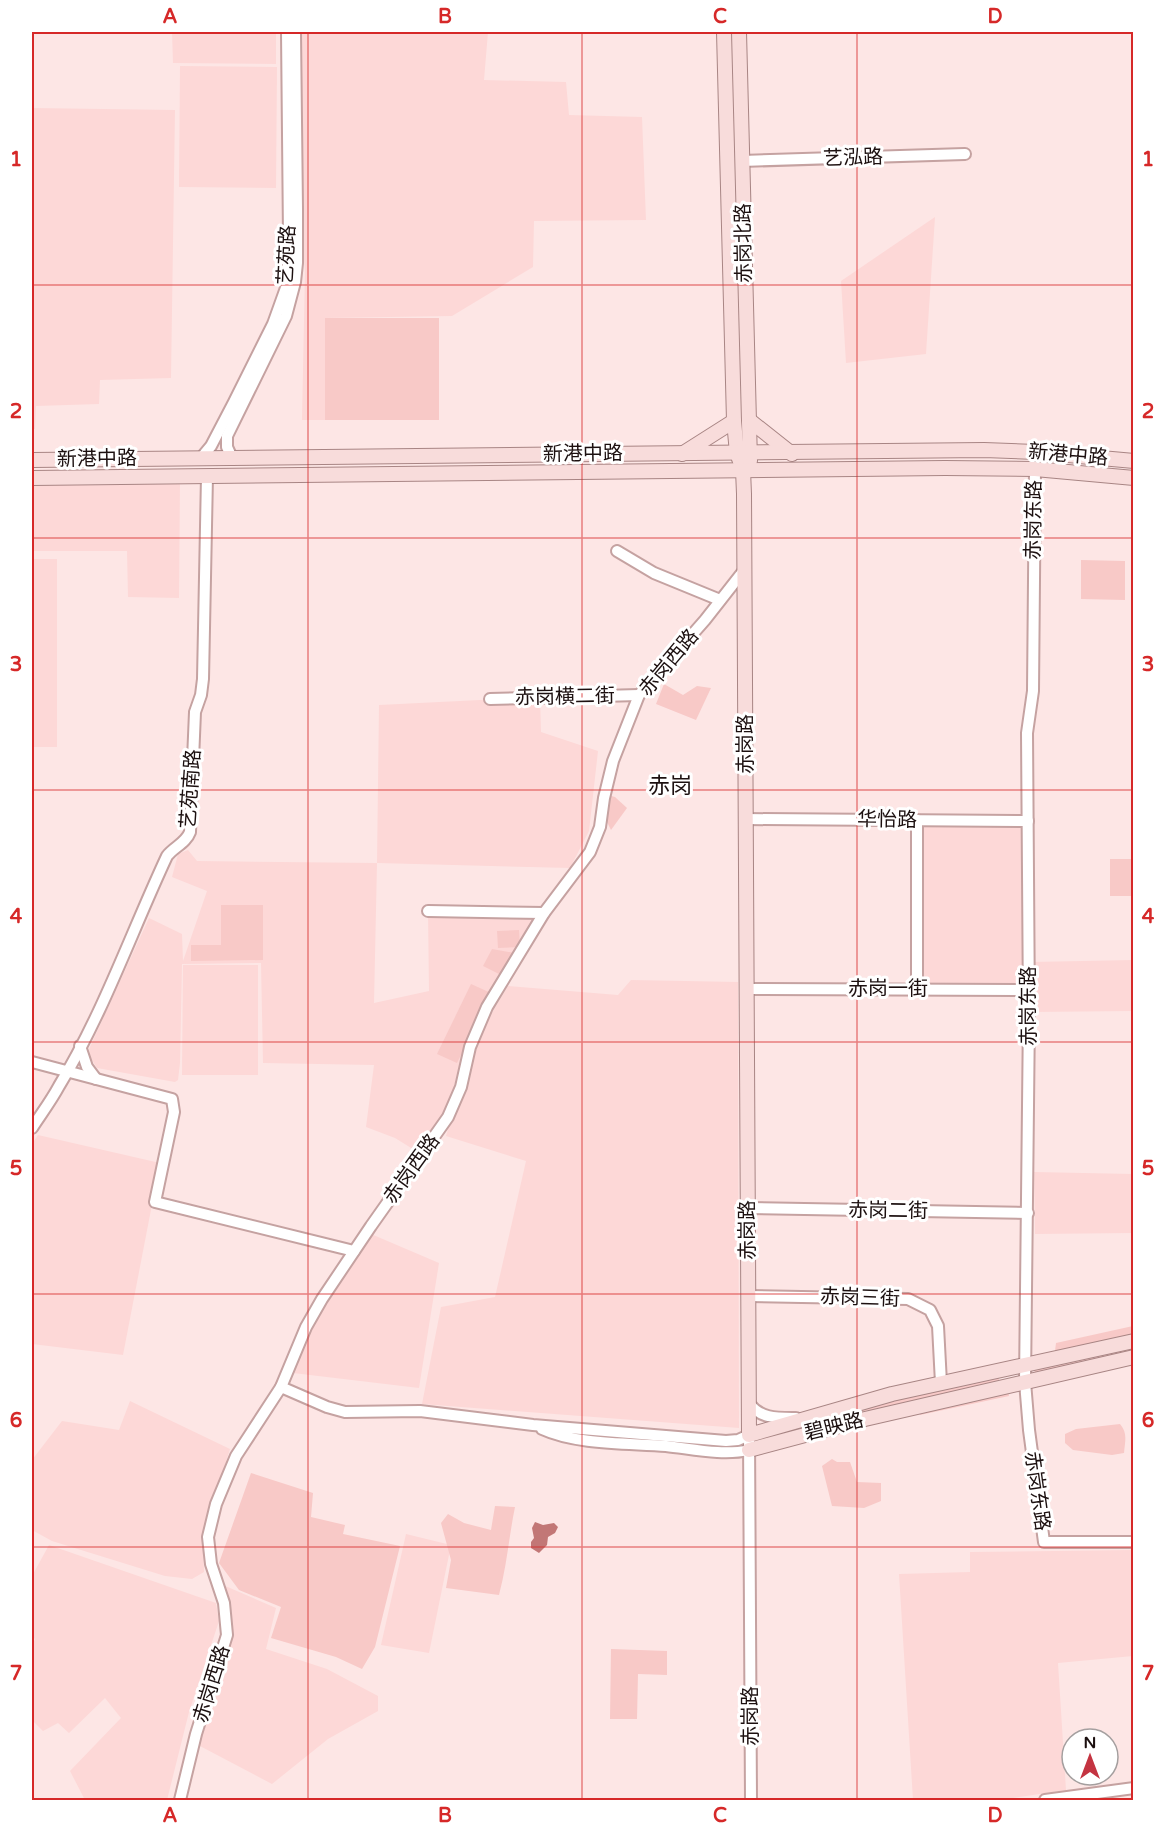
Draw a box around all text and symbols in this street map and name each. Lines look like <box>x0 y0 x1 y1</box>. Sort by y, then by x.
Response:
text: A <box>163 5 178 29</box>
text: B <box>438 5 452 29</box>
text: C <box>713 5 727 29</box>
text: D <box>987 5 1003 29</box>
street label: 艺泓路 <box>823 145 883 171</box>
text: 1 <box>10 148 22 172</box>
text: 1 <box>1142 148 1154 172</box>
street label: 赤岗北路 <box>731 203 757 283</box>
street label: 艺苑路 <box>273 224 301 286</box>
text: 2 <box>10 400 22 424</box>
text: 2 <box>1142 400 1154 424</box>
street label: 新港中路 <box>1027 440 1109 470</box>
street label: 新港中路 <box>543 441 623 467</box>
street label: 新港中路 <box>57 446 137 472</box>
street label: 赤岗东路 <box>1021 480 1047 560</box>
street label: 赤岗西路 <box>634 625 704 701</box>
text: 3 <box>10 653 22 677</box>
text: 3 <box>1142 653 1154 677</box>
street label: 赤岗横二街 <box>515 684 615 710</box>
street label: 赤岗路 <box>734 714 758 774</box>
street label: 艺苑南路 <box>176 748 206 830</box>
district label: 赤岗 <box>648 773 692 799</box>
street label: 华怡路 <box>857 807 917 833</box>
text: 4 <box>10 905 23 929</box>
text: 4 <box>1142 905 1155 929</box>
street label: 赤岗东路 <box>1017 966 1041 1046</box>
street label: 赤岗一街 <box>848 977 928 1001</box>
street label: 赤岗西路 <box>379 1130 445 1208</box>
text: 5 <box>10 1157 22 1181</box>
text: 5 <box>1142 1157 1154 1181</box>
street label: 赤岗二街 <box>848 1198 928 1224</box>
street label: 赤岗路 <box>736 1200 760 1260</box>
street label: 赤岗三街 <box>820 1285 900 1311</box>
street label: 碧映路 <box>802 1408 866 1446</box>
text: 6 <box>10 1409 22 1433</box>
text: 6 <box>1142 1409 1154 1433</box>
street label: 赤岗东路 <box>1020 1450 1054 1532</box>
street label: 赤岗西路 <box>189 1642 235 1726</box>
text: 7 <box>10 1662 22 1686</box>
text: 7 <box>1142 1662 1154 1686</box>
street label: 赤岗路 <box>739 1686 763 1746</box>
north arrow <box>1060 1727 1120 1787</box>
text: N <box>1084 1733 1096 1753</box>
text: A <box>163 1804 178 1828</box>
text: B <box>438 1804 452 1828</box>
text: C <box>713 1804 727 1828</box>
text: D <box>987 1804 1003 1828</box>

